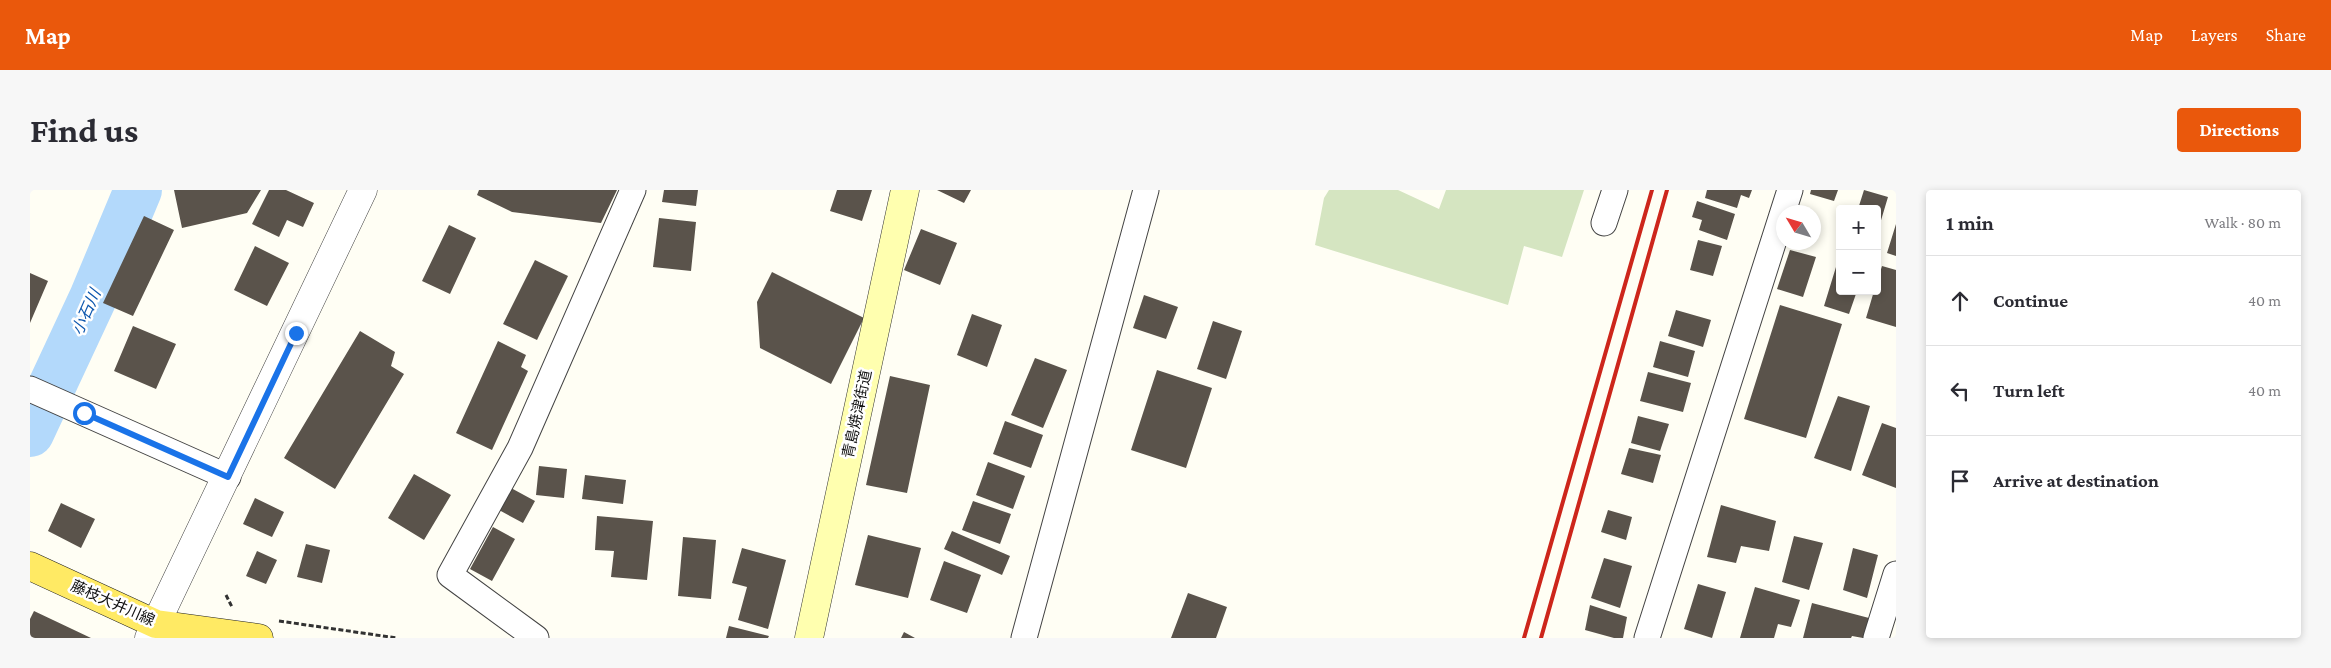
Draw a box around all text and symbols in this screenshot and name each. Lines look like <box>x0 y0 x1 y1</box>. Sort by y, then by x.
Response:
text: Map <box>25 22 71 49</box>
text: Map <box>2130 25 2163 45</box>
text: Layers <box>2191 25 2238 45</box>
text: Share <box>2266 25 2306 45</box>
button: Directions <box>2177 108 2301 152</box>
text: Find us <box>30 111 138 150</box>
north arrow <box>1776 205 1821 250</box>
map controls <box>1836 205 1881 295</box>
button: + <box>1836 205 1881 250</box>
text: 1 min <box>1946 211 1994 235</box>
text: Walk · 80 m <box>2204 214 2281 231</box>
button: − <box>1836 250 1881 295</box>
water label: 小石川 <box>68 285 104 337</box>
icon: ahead <box>1946 287 1974 315</box>
text: Continue <box>1993 290 2068 311</box>
text: 40 m <box>2248 292 2281 309</box>
route end <box>285 322 308 345</box>
street label: 青島焼津街道 <box>840 368 874 460</box>
icon: left <box>1946 377 1974 405</box>
text: Turn left <box>1993 380 2065 401</box>
text: 40 m <box>2248 382 2281 399</box>
route start <box>73 402 96 425</box>
icon: arrive <box>1946 467 1974 495</box>
text: Arrive at destination <box>1993 470 2159 491</box>
street label: 藤枝大井川線 <box>69 576 158 629</box>

